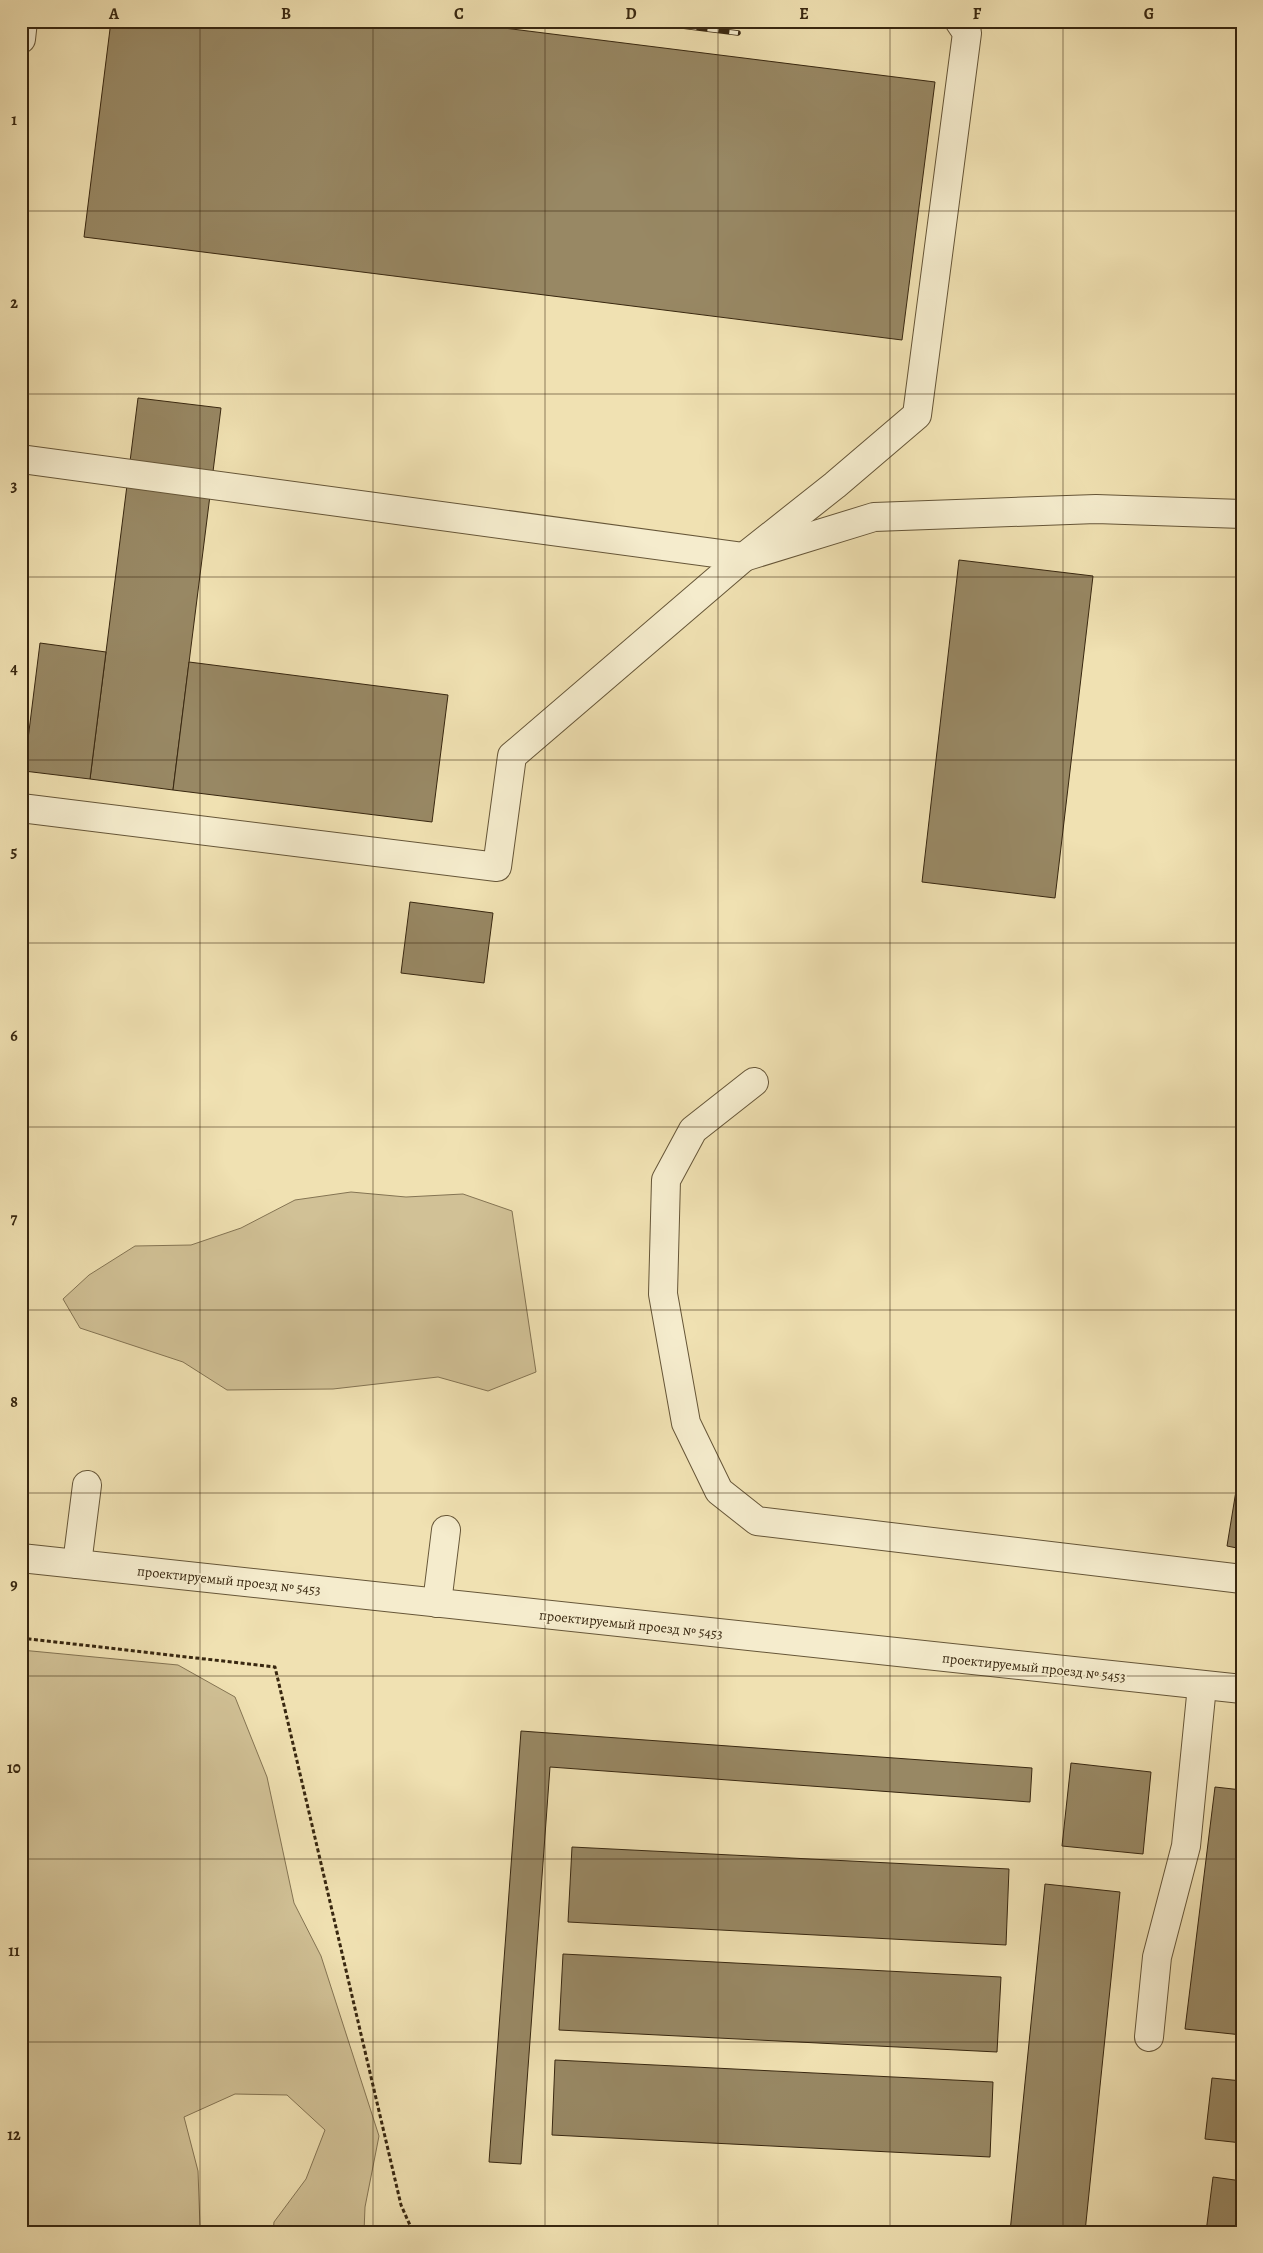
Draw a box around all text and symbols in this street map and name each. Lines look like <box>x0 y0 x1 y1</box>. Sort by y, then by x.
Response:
text: A <box>108 3 120 25</box>
text: B <box>281 3 291 25</box>
text: C <box>454 3 464 25</box>
text: D <box>625 3 637 25</box>
text: E <box>799 3 809 25</box>
text: F <box>973 3 982 25</box>
text: G <box>1144 3 1154 25</box>
text: 1 <box>11 109 17 131</box>
text: 2 <box>10 292 18 314</box>
text: 3 <box>11 475 18 497</box>
text: 4 <box>10 658 18 680</box>
text: 5 <box>11 841 18 863</box>
text: 6 <box>10 1025 18 1047</box>
text: 7 <box>11 1208 18 1230</box>
text: 8 <box>10 1391 18 1413</box>
street label: проектируемый проезд № 5453 <box>136 1561 322 1600</box>
text: 9 <box>10 1574 18 1596</box>
street label: проектируемый проезд № 5453 <box>538 1605 724 1644</box>
street label: проектируемый проезд № 5453 <box>941 1648 1127 1687</box>
text: 10 <box>7 1757 21 1779</box>
text: 11 <box>8 1940 20 1962</box>
text: 12 <box>7 2124 21 2146</box>

